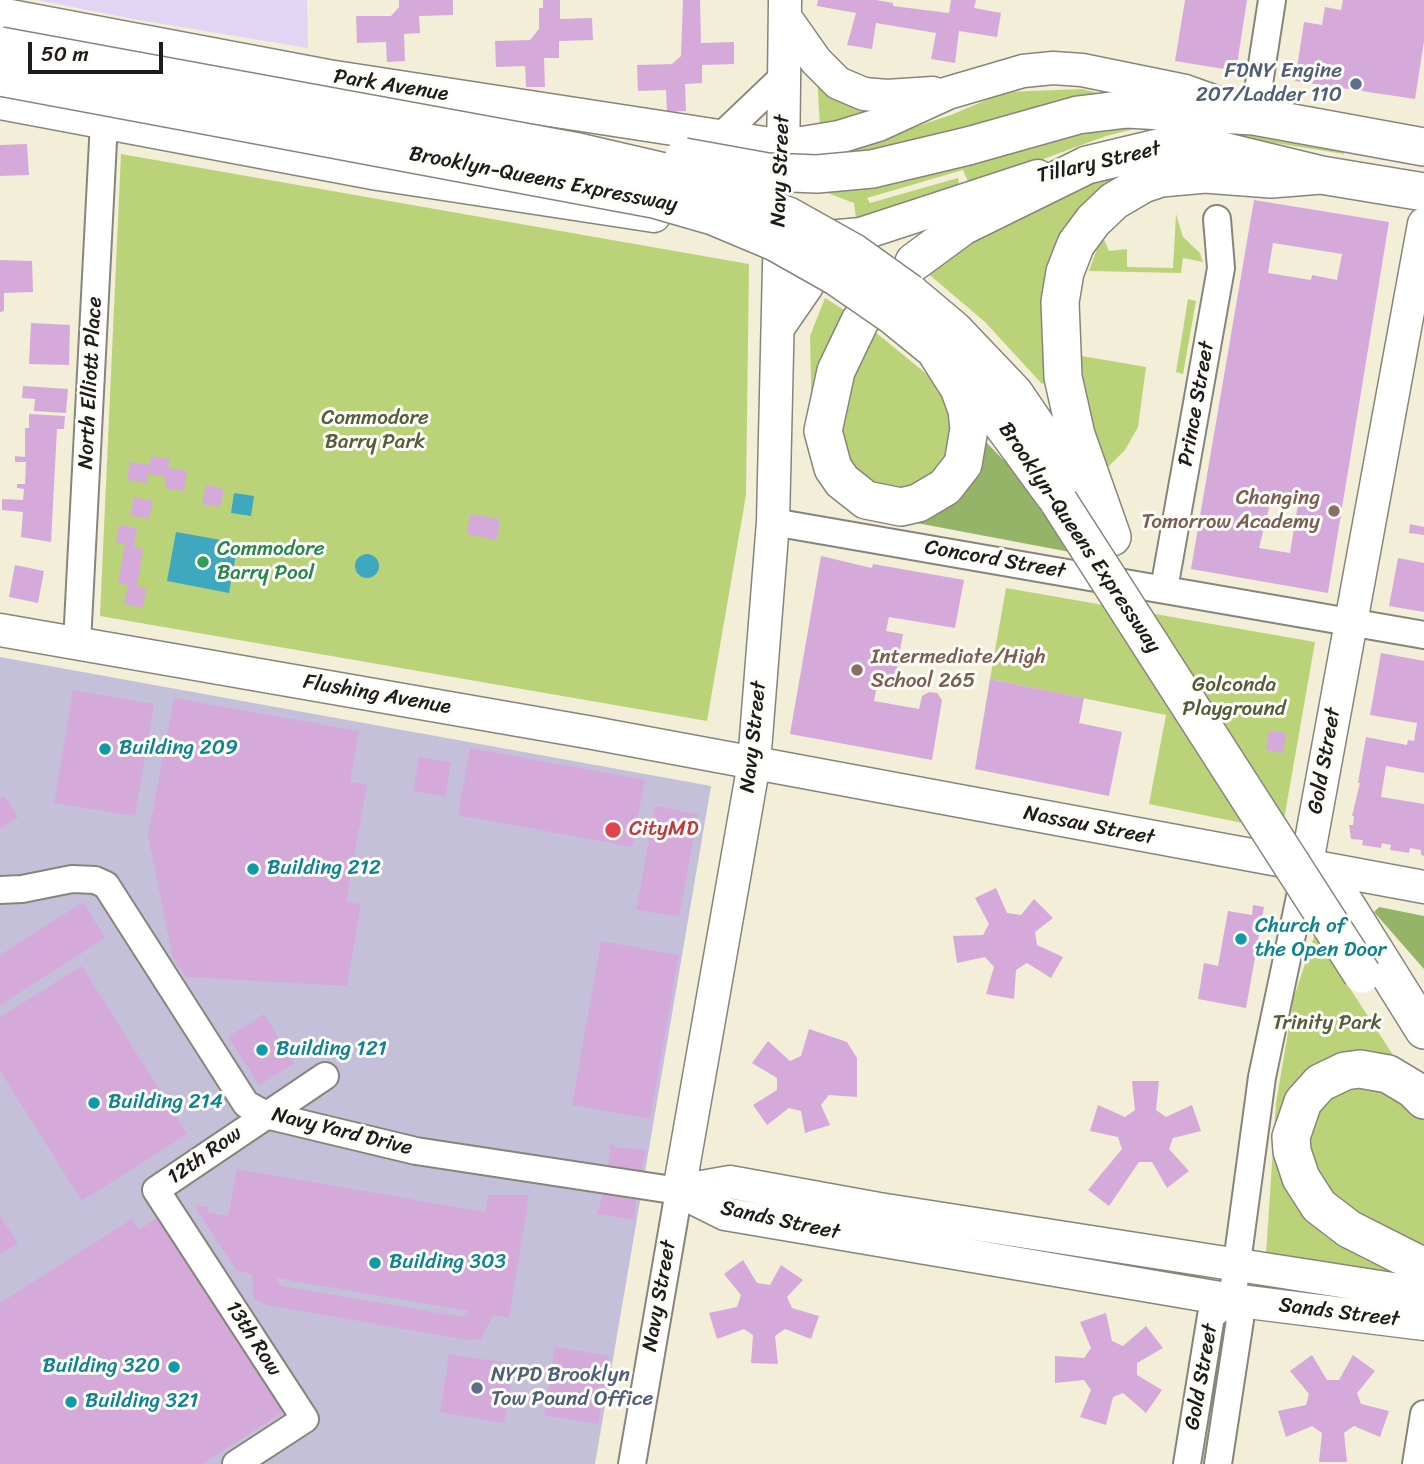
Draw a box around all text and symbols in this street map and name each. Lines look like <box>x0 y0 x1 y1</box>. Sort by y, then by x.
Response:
scale bar <box>32 28 166 72</box>
text: 50 m <box>41 35 89 73</box>
place label: FDNY Engine 207/Ladder 110 <box>1196 59 1342 109</box>
street label: Park Avenue <box>332 65 450 107</box>
marker: FDNY Engine 207/Ladder 110 <box>1348 76 1364 92</box>
street label: Navy Street <box>766 114 796 228</box>
street label: Tillary Street <box>1035 137 1163 189</box>
street label: Brooklyn-Queens Expressway <box>407 142 679 218</box>
street label: North Elliott Place <box>74 296 108 470</box>
street label: Prince Street <box>1174 340 1220 468</box>
park label: Commodore Barry Park <box>321 406 429 456</box>
street label: Brooklyn-Queens Expressway <box>992 418 1166 658</box>
place label: Changing Tomorrow Academy <box>1141 486 1320 536</box>
marker: Changing Tomorrow Academy <box>1326 503 1342 519</box>
street label: Concord Street <box>923 535 1067 585</box>
place label: Commodore Barry Pool <box>217 537 325 587</box>
marker: Commodore Barry Pool <box>195 554 211 570</box>
place label: Intermediate/High School 265 <box>871 645 1045 695</box>
marker: Intermediate/High School 265 <box>849 662 865 678</box>
street label: Flushing Avenue <box>301 670 453 720</box>
park label: Golconda Playground <box>1182 673 1286 723</box>
street label: Navy Street <box>736 680 772 794</box>
street label: Gold Street <box>1303 706 1347 816</box>
place label: Building 209 <box>119 736 238 762</box>
marker: Building 209 <box>97 741 113 757</box>
street label: Nassau Street <box>1021 801 1157 851</box>
place label: CityMD <box>629 817 698 843</box>
marker: CityMD <box>603 820 623 840</box>
place label: Building 212 <box>267 856 381 882</box>
marker: Building 212 <box>245 861 261 877</box>
place label: Church of the Open Door <box>1255 914 1386 964</box>
marker: Church of the Open Door <box>1233 931 1249 947</box>
park label: Trinity Park <box>1272 1011 1382 1037</box>
place label: Building 121 <box>276 1037 387 1063</box>
marker: Building 121 <box>254 1042 270 1058</box>
place label: Building 214 <box>108 1090 223 1116</box>
marker: Building 214 <box>86 1095 102 1111</box>
street label: Navy Yard Drive <box>269 1102 415 1162</box>
street label: 12th Row <box>163 1121 247 1191</box>
street label: Sands Street <box>718 1196 842 1246</box>
street label: Navy Street <box>638 1239 682 1353</box>
place label: Building 303 <box>389 1250 506 1276</box>
marker: Building 303 <box>367 1255 383 1271</box>
street label: Sands Street <box>1277 1293 1401 1333</box>
street label: 13th Row <box>220 1297 286 1381</box>
street label: Gold Street <box>1180 1322 1224 1432</box>
place label: Building 320 <box>42 1354 160 1380</box>
marker: Building 320 <box>166 1359 182 1375</box>
place label: NYPD Brooklyn Tow Pound Office <box>491 1363 653 1413</box>
marker: NYPD Brooklyn Tow Pound Office <box>469 1380 485 1396</box>
place label: Building 321 <box>85 1389 198 1415</box>
marker: Building 321 <box>63 1394 79 1410</box>

